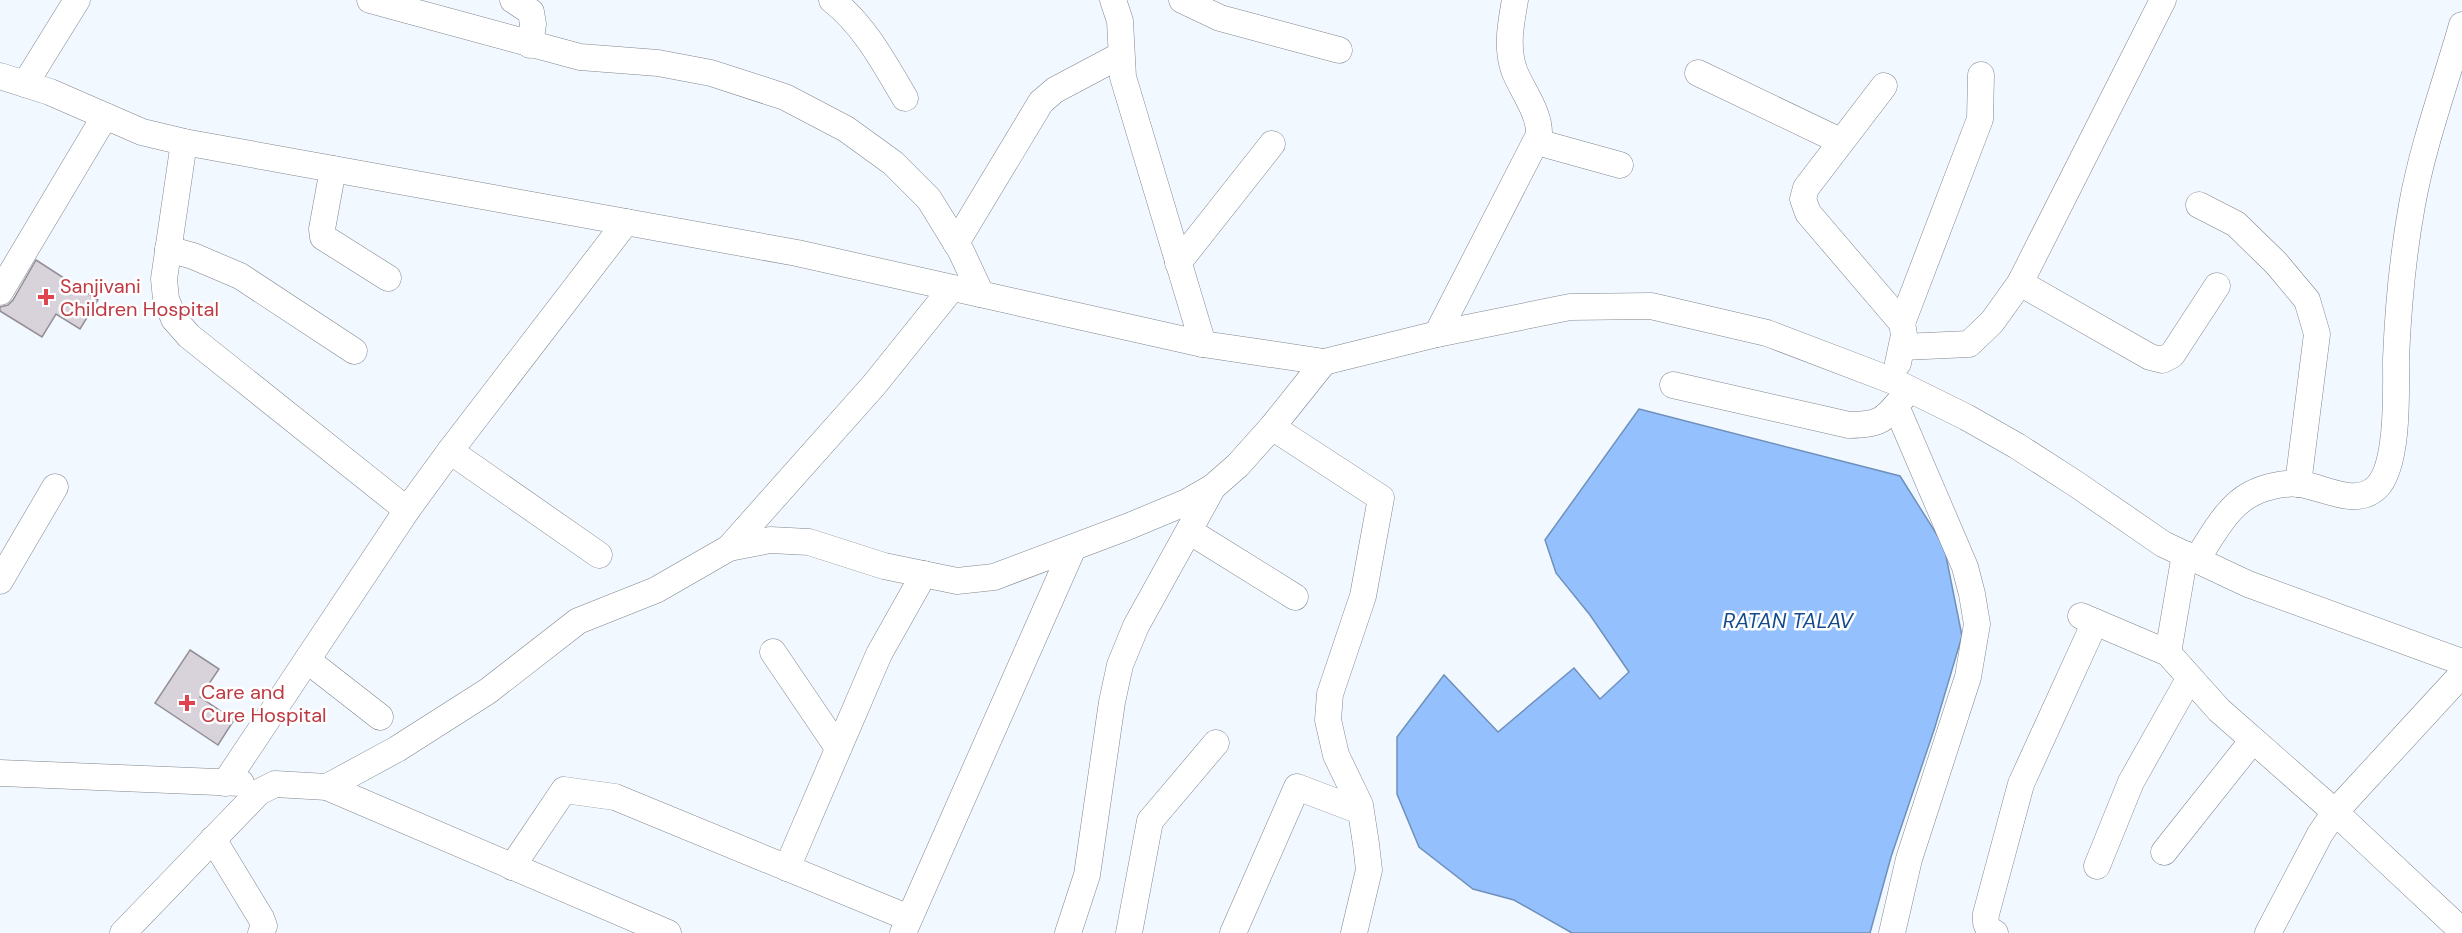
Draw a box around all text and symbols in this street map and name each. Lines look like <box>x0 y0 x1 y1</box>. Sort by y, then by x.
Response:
place label: Sanjivani Children Hospital <box>60 273 219 322</box>
marker: Sanjivani Children Hospital <box>37 288 55 306</box>
water label: RATAN TALAV <box>1723 607 1855 635</box>
place label: Care and Cure Hospital <box>201 679 327 728</box>
marker: Care and Cure Hospital <box>178 694 196 712</box>

